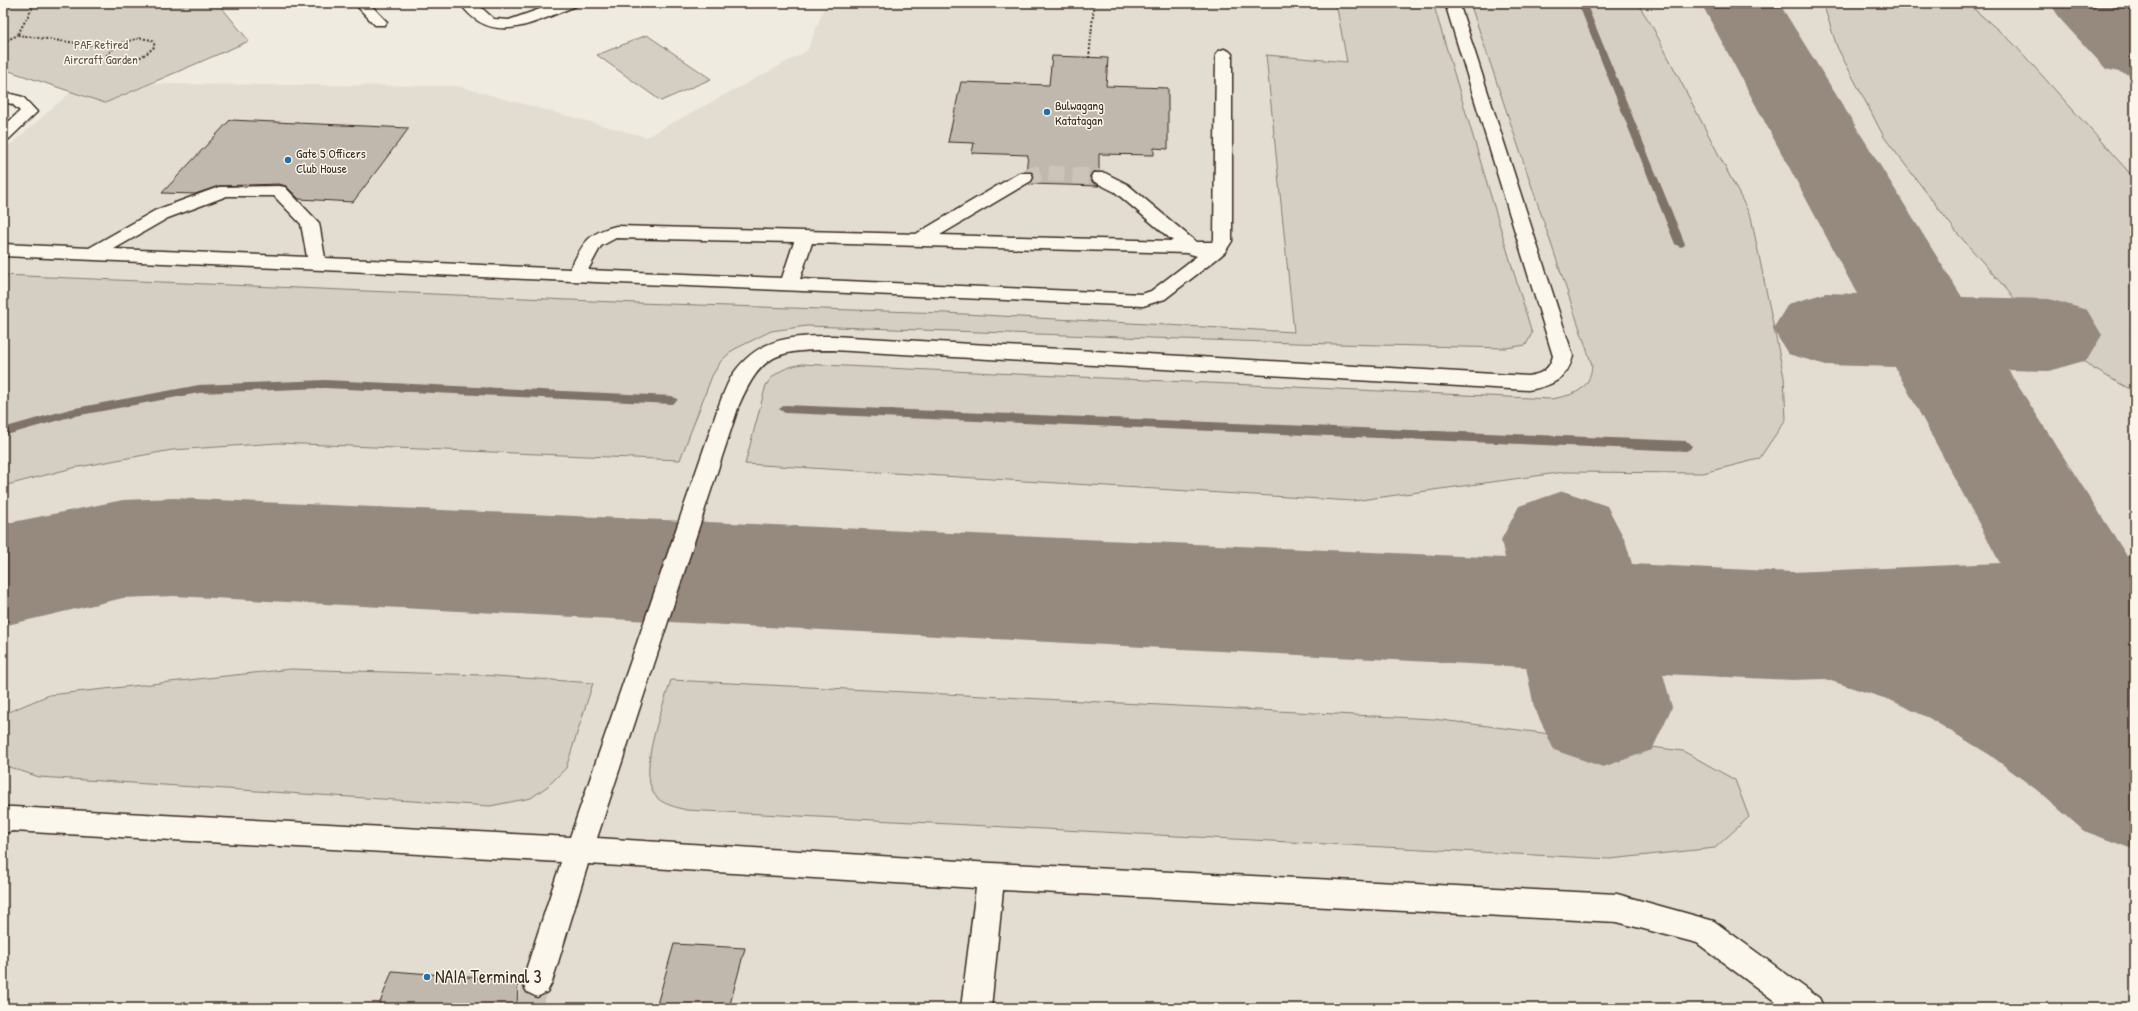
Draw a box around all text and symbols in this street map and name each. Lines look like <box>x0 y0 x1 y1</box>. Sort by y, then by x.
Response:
park label: PAF Retired Aircraft Garden <box>64 35 138 68</box>
place label: Bulwagang Katatagan <box>1055 96 1104 129</box>
marker: Bulwagang Katatagan <box>1042 107 1052 117</box>
place label: Gate 5 Officers Club House <box>296 144 366 177</box>
marker: Gate 5 Officers Club House <box>283 155 293 165</box>
place label: NAIA Terminal 3 <box>435 964 542 989</box>
marker: NAIA Terminal 3 <box>422 972 432 982</box>

